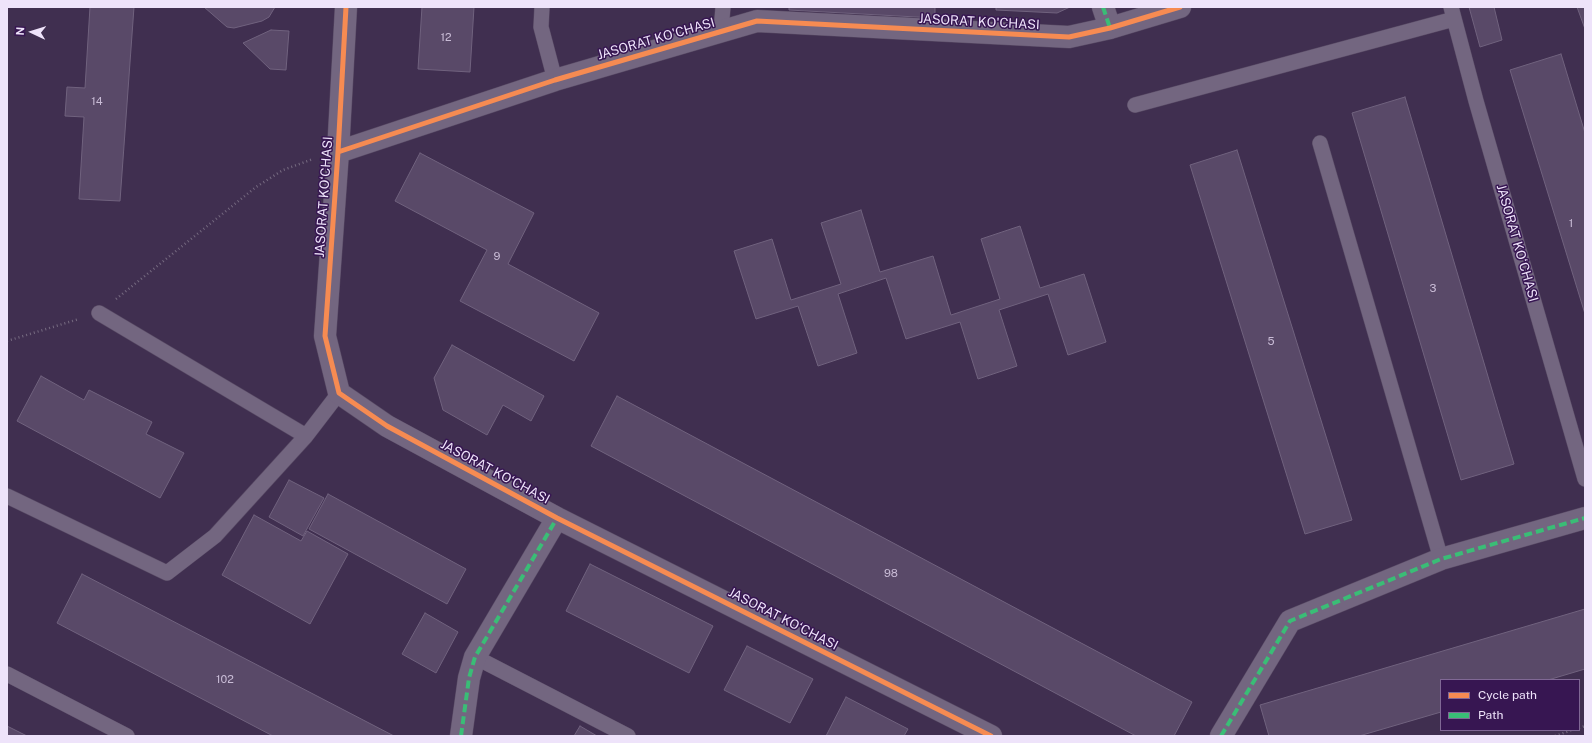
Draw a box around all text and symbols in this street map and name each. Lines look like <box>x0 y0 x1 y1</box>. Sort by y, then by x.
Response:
street label: JASORAT KO'CHASI <box>918 11 1040 33</box>
north arrow <box>12 12 52 52</box>
street label: JASORAT KO'CHASI <box>595 15 717 63</box>
text: N <box>14 26 26 36</box>
house number: 12 <box>440 31 452 45</box>
house number: 14 <box>91 95 103 109</box>
street label: JASORAT KO‘CHASI <box>312 136 336 258</box>
street label: JASORAT KO‘CHASI <box>1493 183 1541 303</box>
house number: 1 <box>1569 217 1573 231</box>
house number: 9 <box>494 250 500 264</box>
house number: 3 <box>1430 282 1436 296</box>
house number: 5 <box>1267 335 1275 349</box>
street label: JASORAT KO‘CHASI <box>438 437 552 507</box>
house number: 98 <box>884 567 898 581</box>
street label: JASORAT KO‘CHASI <box>725 585 841 653</box>
house number: 102 <box>216 673 234 687</box>
legend <box>1440 679 1580 731</box>
text: Cycle path <box>1478 688 1537 702</box>
text: Path <box>1478 708 1504 722</box>

